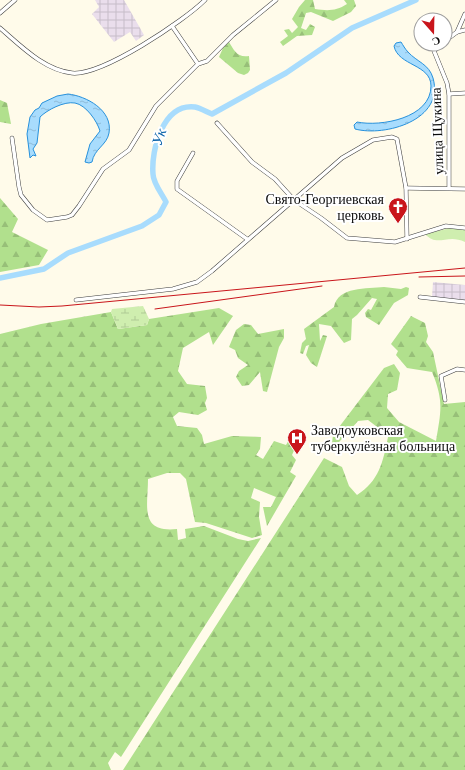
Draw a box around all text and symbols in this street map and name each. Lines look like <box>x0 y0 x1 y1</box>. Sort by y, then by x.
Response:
north arrow <box>413 12 453 52</box>
text: С <box>431 34 442 48</box>
street label: улица Щукина <box>428 86 447 175</box>
water label: Ук <box>149 126 170 148</box>
place label: Свято-Георгиевская церковь <box>266 192 385 223</box>
church icon: Свято-Георгиевская церковь <box>387 196 409 224</box>
place label: Заводоуковская туберкулёзная больница <box>311 423 456 454</box>
hospital icon: Заводоуковская туберкулёзная больница <box>286 427 308 455</box>

